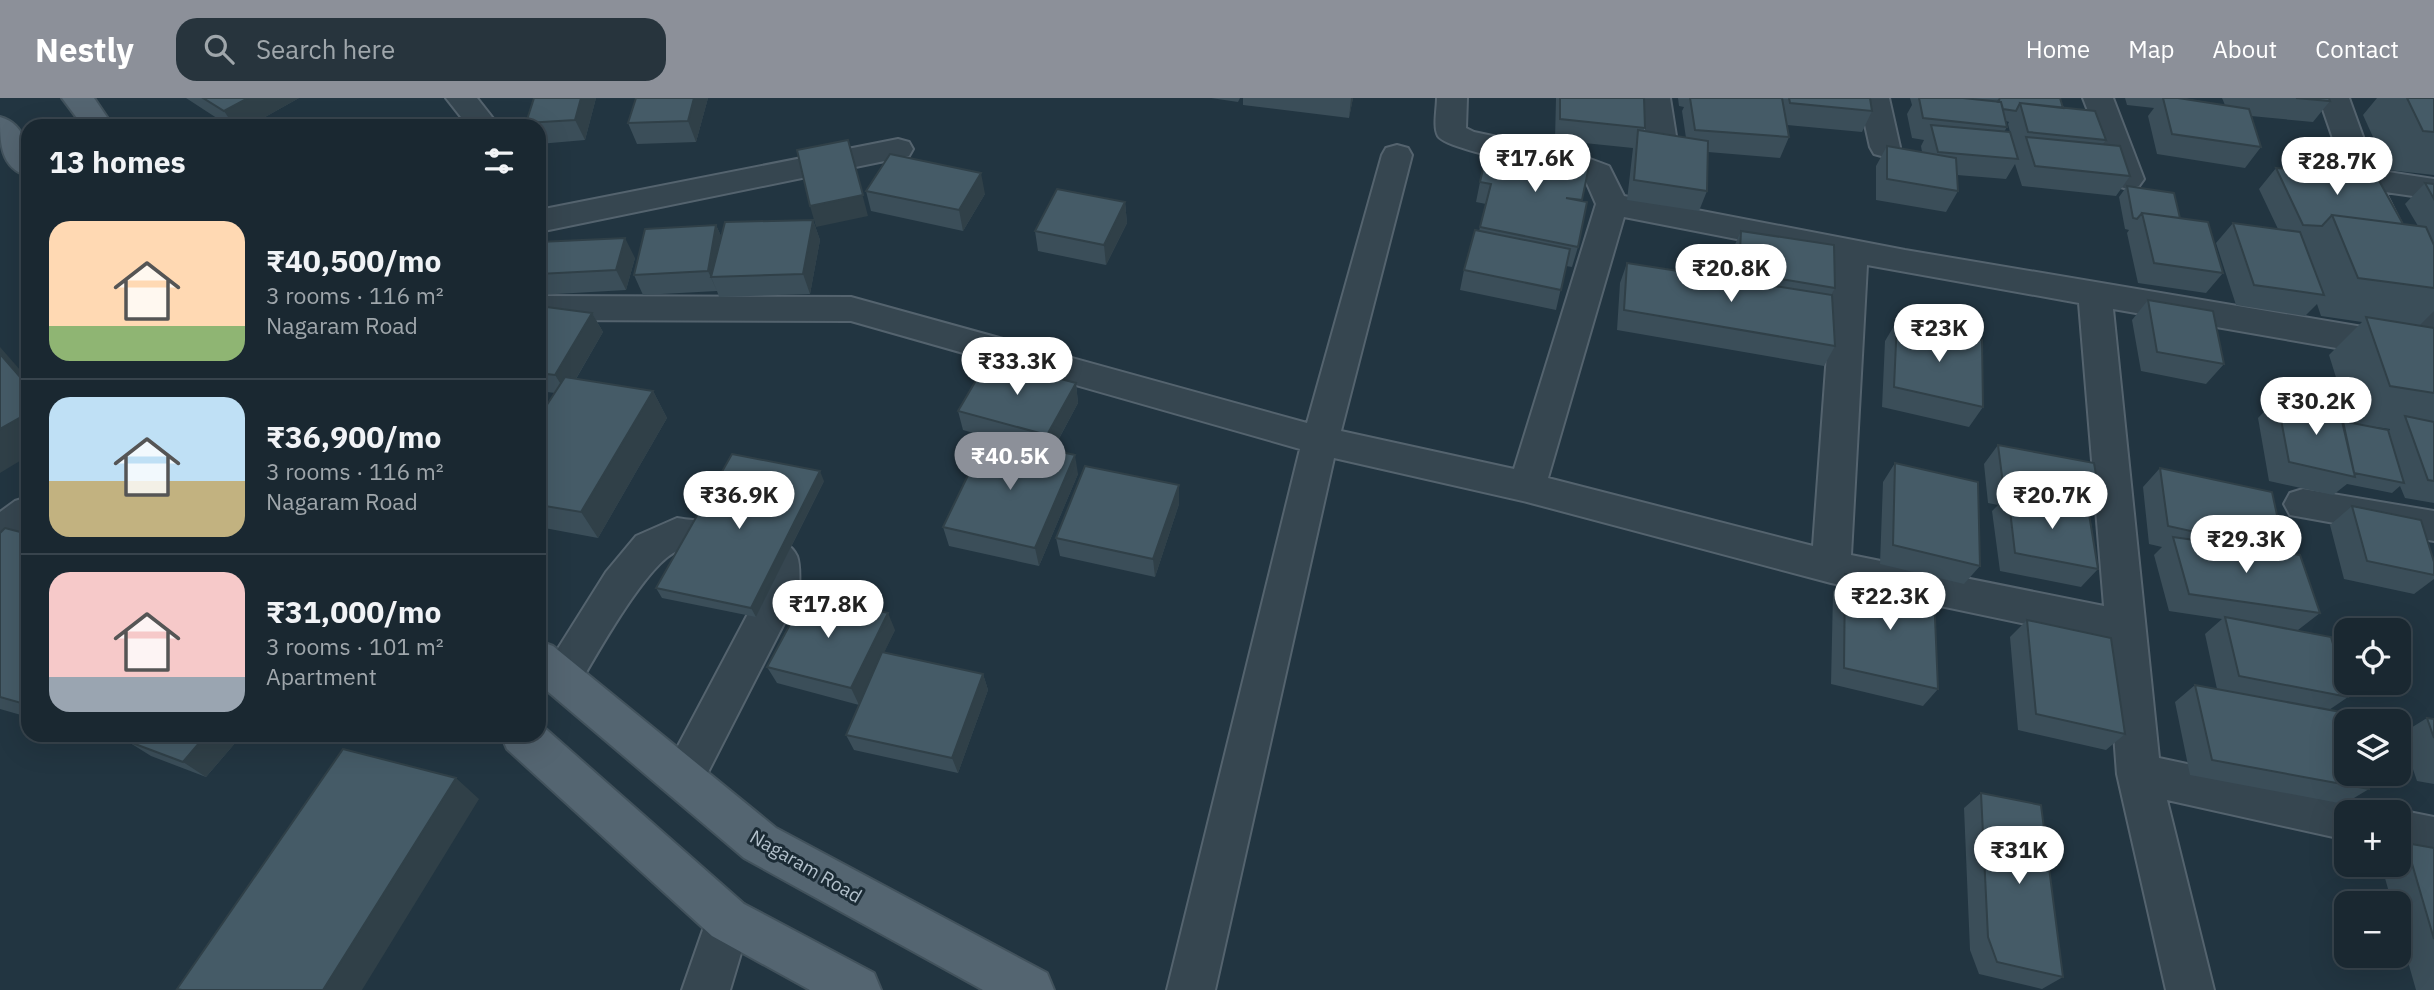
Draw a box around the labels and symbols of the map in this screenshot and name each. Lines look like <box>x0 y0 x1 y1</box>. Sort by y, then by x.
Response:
pin: ₹17.6K <box>1478 134 1592 194</box>
pin: ₹28.7K <box>2280 138 2394 197</box>
pin: ₹20.8K <box>1674 244 1788 304</box>
pin: ₹23K <box>1898 304 1980 364</box>
pin: ₹33.3K <box>960 338 1074 397</box>
pin: ₹30.2K <box>2259 378 2373 437</box>
pin: ₹40.5K <box>953 432 1067 492</box>
pin: ₹36.9K <box>682 472 796 531</box>
pin: ₹20.7K <box>1995 472 2109 531</box>
pin: ₹29.3K <box>2189 516 2303 575</box>
pin: ₹22.3K <box>1833 573 1947 632</box>
pin: ₹17.8K <box>771 580 885 640</box>
street label: Nagaram Road <box>746 824 866 908</box>
pin: ₹31K <box>1978 826 2060 886</box>

